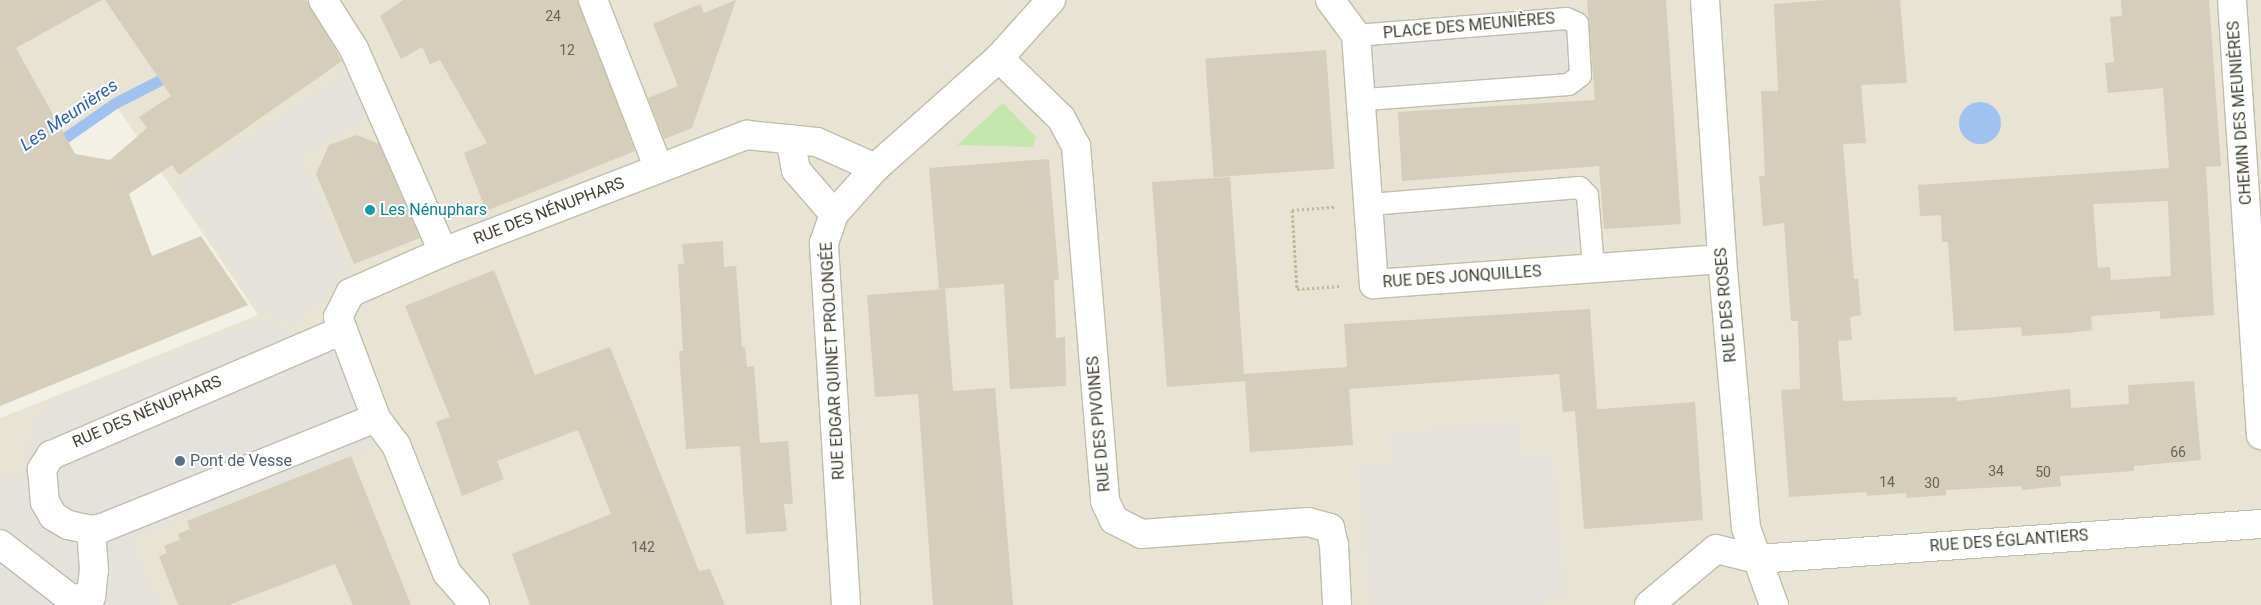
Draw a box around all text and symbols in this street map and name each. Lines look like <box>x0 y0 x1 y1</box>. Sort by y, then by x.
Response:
house number: 24 <box>545 8 561 24</box>
street label: PLACE DES MEUNIÈRES <box>1382 9 1556 43</box>
street label: CHEMIN DES MEUNIÈRES <box>2224 20 2256 206</box>
house number: 12 <box>559 42 575 58</box>
water label: Les Meunières <box>16 74 122 156</box>
street label: RUE DES NÉNUPHARS <box>471 173 627 249</box>
place label: Les Nénuphars <box>380 200 487 220</box>
marker: Les Nénuphars <box>364 204 376 216</box>
street label: RUE EDGAR QUINET PROLONGÉE <box>817 241 849 481</box>
street label: RUE DES ROSES <box>1711 247 1741 363</box>
street label: RUE DES JONQUILLES <box>1382 262 1542 292</box>
street label: RUE DES PIVOINES <box>1083 355 1115 493</box>
street label: RUE DES NÉNUPHARS <box>70 372 224 452</box>
house number: 66 <box>2170 444 2186 460</box>
place label: Pont de Vesse <box>190 451 292 471</box>
marker: Pont de Vesse <box>174 455 186 467</box>
house number: 34 <box>1988 463 2004 479</box>
house number: 50 <box>2035 464 2051 480</box>
house number: 14 <box>1879 474 1895 490</box>
house number: 30 <box>1924 475 1940 491</box>
street label: RUE DES ÉGLANTIERS <box>1929 526 2089 556</box>
house number: 142 <box>631 539 655 555</box>

